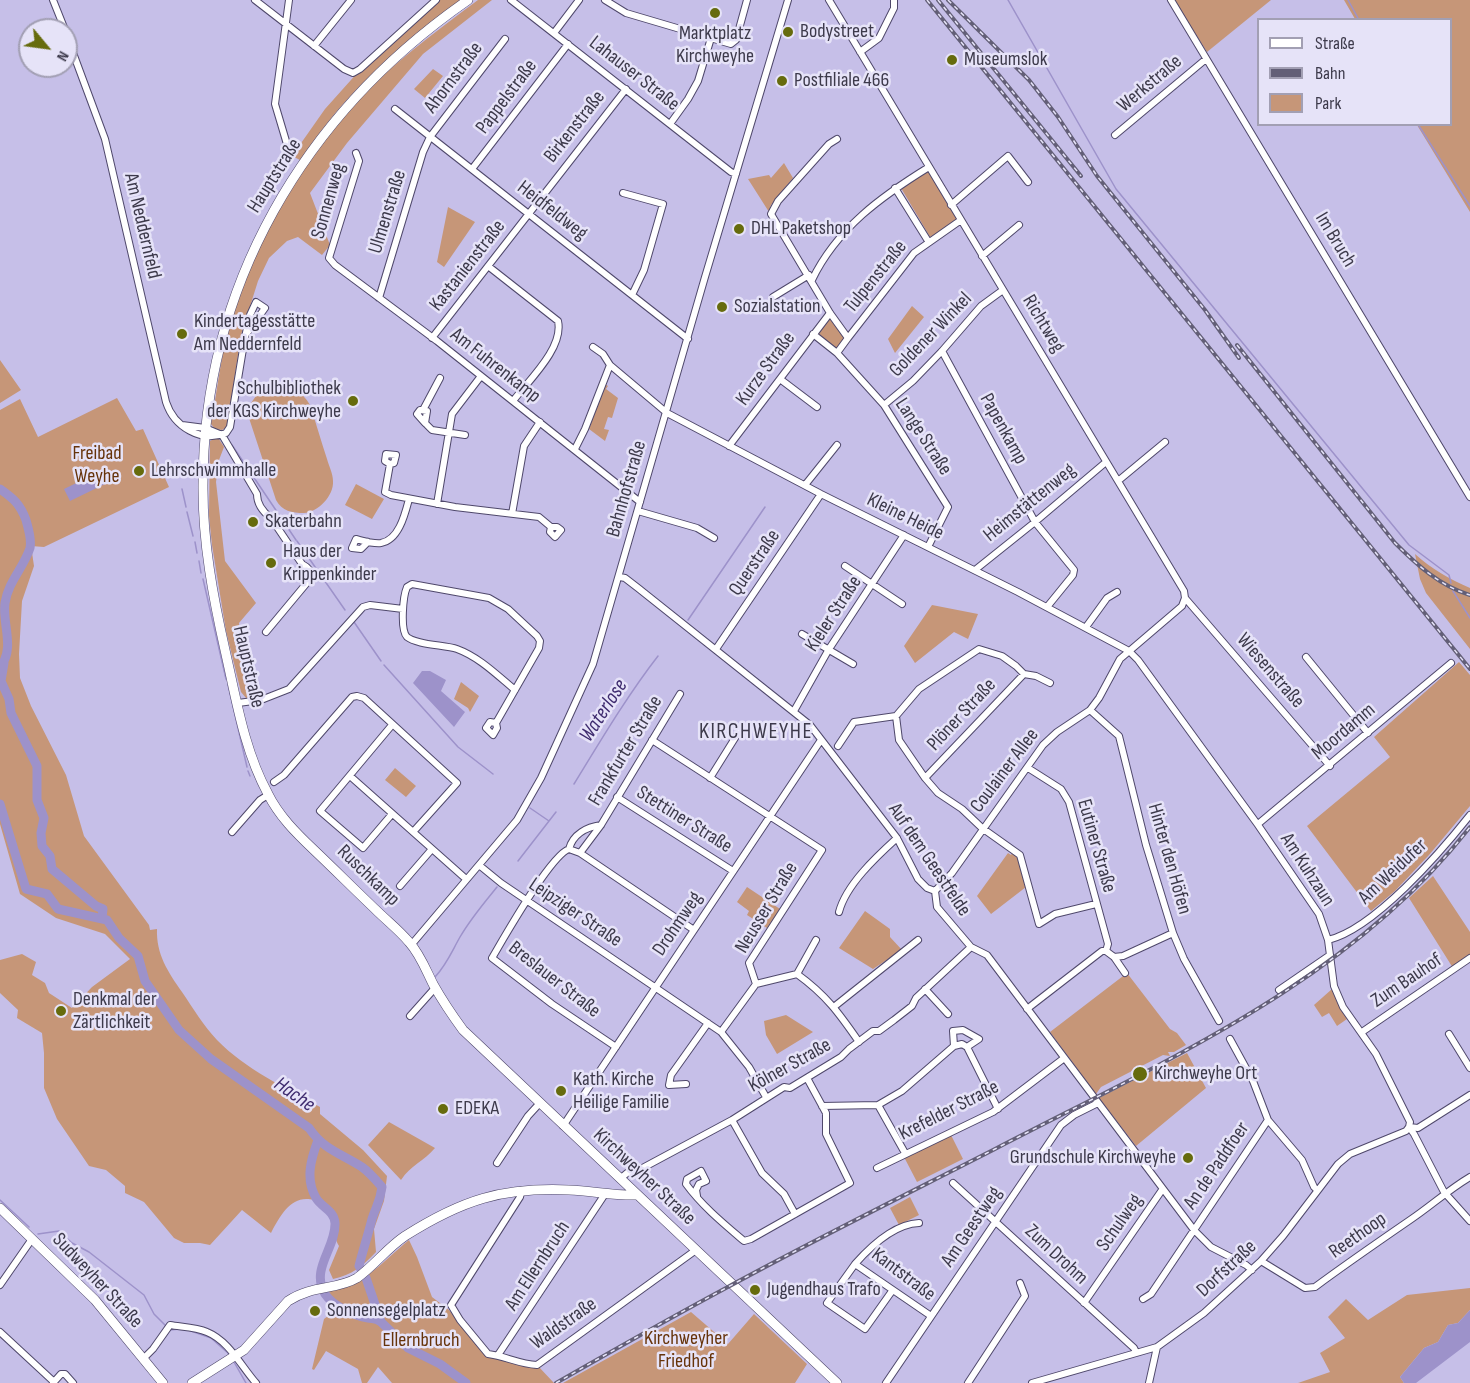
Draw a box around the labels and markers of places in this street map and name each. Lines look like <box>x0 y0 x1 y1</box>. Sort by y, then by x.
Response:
marker: Marktplatz Kirchweyhe <box>708 6 722 20</box>
place label: Bodystreet <box>800 20 874 44</box>
place label: Marktplatz Kirchweyhe <box>676 22 754 69</box>
marker: Bodystreet <box>781 25 795 39</box>
place label: Museumslok <box>964 48 1047 72</box>
marker: Museumslok <box>945 53 959 67</box>
place label: Postfiliale 466 <box>794 69 889 93</box>
marker: Postfiliale 466 <box>775 74 789 88</box>
place label: DHL Paketshop <box>751 217 851 241</box>
marker: DHL Paketshop <box>732 222 746 236</box>
place label: Sozialstation <box>734 295 821 319</box>
marker: Sozialstation <box>715 300 729 314</box>
place label: Kindertagesstätte Am Neddernfeld <box>194 310 315 357</box>
marker: Kindertagesstätte Am Neddernfeld <box>175 327 189 341</box>
place label: Schulbibliothek der KGS Kirchweyhe <box>207 377 341 424</box>
marker: Schulbibliothek der KGS Kirchweyhe <box>346 394 360 408</box>
place label: Lehrschwimmhalle <box>151 459 276 483</box>
marker: Lehrschwimmhalle <box>132 464 146 478</box>
place label: Skaterbahn <box>265 510 342 534</box>
marker: Skaterbahn <box>246 515 260 529</box>
place label: Haus der Krippenkinder <box>283 540 377 587</box>
marker: Haus der Krippenkinder <box>264 556 278 570</box>
place label: Denkmal der Zärtlichkeit <box>73 988 157 1035</box>
marker: Denkmal der Zärtlichkeit <box>54 1004 68 1018</box>
place label: Kirchweyhe Ort <box>1154 1062 1257 1086</box>
marker: Kirchweyhe Ort <box>1131 1065 1149 1083</box>
place label: Kath. Kirche Heilige Familie <box>573 1068 669 1115</box>
marker: Kath. Kirche Heilige Familie <box>554 1084 568 1098</box>
place label: EDEKA <box>455 1097 499 1121</box>
marker: EDEKA <box>436 1102 450 1116</box>
place label: Grundschule Kirchweyhe <box>1010 1146 1176 1170</box>
marker: Grundschule Kirchweyhe <box>1181 1151 1195 1165</box>
place label: Jugendhaus Trafo <box>767 1278 881 1302</box>
marker: Jugendhaus Trafo <box>748 1283 762 1297</box>
place label: Sonnensegelplatz <box>327 1299 446 1323</box>
marker: Sonnensegelplatz <box>308 1304 322 1318</box>

